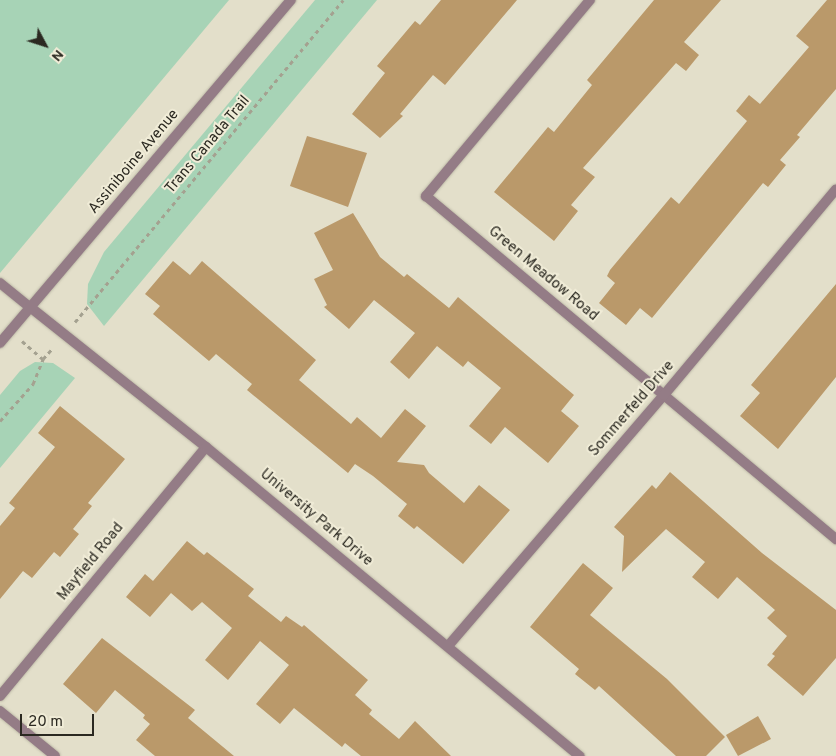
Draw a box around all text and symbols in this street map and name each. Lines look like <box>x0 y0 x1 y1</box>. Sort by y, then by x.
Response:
north arrow <box>20 20 70 70</box>
text: N <box>47 46 67 64</box>
street label: Trans Canada Trail <box>162 92 254 198</box>
street label: Assiniboine Avenue <box>85 106 183 218</box>
street label: Green Meadow Road <box>484 223 602 325</box>
street label: Sommerfeld Drive <box>585 357 679 461</box>
street label: University Park Drive <box>256 466 376 570</box>
street label: Mayfield Road <box>54 519 128 605</box>
scale bar <box>22 704 96 736</box>
text: 20 m <box>28 713 63 732</box>

